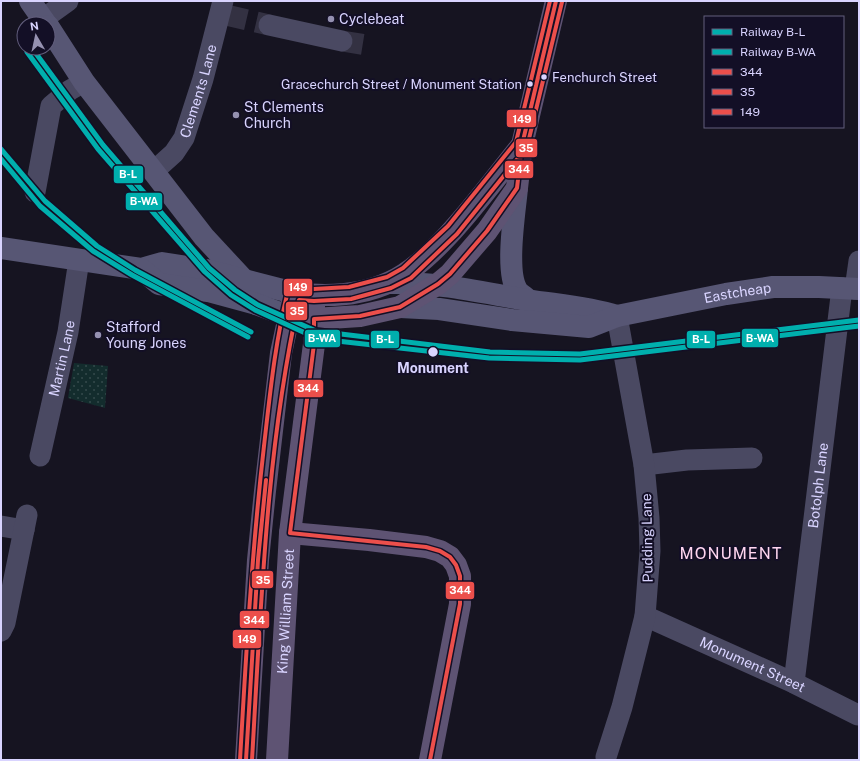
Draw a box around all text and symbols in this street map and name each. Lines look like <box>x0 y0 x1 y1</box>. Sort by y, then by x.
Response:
place label: Cyclebeat <box>339 11 404 27</box>
marker: Cyclebeat <box>326 14 336 24</box>
north arrow <box>16 16 56 56</box>
legend <box>704 16 844 128</box>
text: N <box>29 20 40 33</box>
text: Railway B-L <box>740 25 805 39</box>
street label: Clements Lane <box>177 43 220 140</box>
text: Railway B-WA <box>740 45 817 59</box>
text: 344 <box>740 65 763 79</box>
place label: Fenchurch Street <box>552 70 657 85</box>
marker: Fenchurch Street <box>539 72 549 82</box>
place label: Gracechurch Street / Monument Station <box>281 77 522 92</box>
marker: Gracechurch Street / Monument Station <box>525 79 535 89</box>
text: 35 <box>740 85 756 99</box>
place label: St Clements Church <box>244 99 324 131</box>
text: 149 <box>740 105 760 119</box>
line badge: 149 <box>506 109 537 128</box>
marker: St Clements Church <box>231 110 241 120</box>
text: 149 <box>512 113 532 125</box>
line badge: 35 <box>515 138 538 158</box>
text: 35 <box>519 142 533 154</box>
line badge: 344 <box>504 160 534 179</box>
text: 344 <box>508 163 530 175</box>
line badge: B-L <box>113 165 144 184</box>
text: B-L <box>119 168 137 180</box>
line badge: B-WA <box>125 192 163 211</box>
text: B-WA <box>130 195 158 207</box>
line badge: 149 <box>283 278 313 297</box>
street label: Eastcheap <box>702 279 772 306</box>
text: 149 <box>288 281 308 293</box>
line badge: 35 <box>285 301 308 321</box>
text: 35 <box>290 305 304 317</box>
street label: Martin Lane <box>46 319 78 398</box>
place label: Stafford Young Jones <box>106 319 186 351</box>
line badge: B-WA <box>741 328 779 348</box>
line badge: B-WA <box>304 329 341 348</box>
marker: Stafford Young Jones <box>93 330 103 340</box>
line badge: B-L <box>370 330 400 349</box>
line badge: B-L <box>686 330 716 349</box>
text: B-WA <box>308 332 336 344</box>
text: B-WA <box>746 332 774 344</box>
text: B-L <box>376 333 394 345</box>
text: B-L <box>692 333 710 345</box>
marker: Monument <box>426 345 440 359</box>
place label: Monument <box>397 360 469 376</box>
line badge: 344 <box>293 379 324 398</box>
text: 344 <box>297 382 319 394</box>
street label: Botolph Lane <box>805 442 831 529</box>
street label: Pudding Lane <box>638 493 656 583</box>
district label: MONUMENT <box>680 544 782 563</box>
street label: King William Street <box>274 548 297 675</box>
line badge: 35 <box>251 570 274 589</box>
text: 35 <box>256 574 270 586</box>
line badge: 344 <box>445 581 475 600</box>
text: 344 <box>449 584 471 596</box>
line badge: 344 <box>239 610 270 629</box>
text: 344 <box>243 614 265 626</box>
line badge: 149 <box>232 629 262 649</box>
text: 149 <box>237 633 257 645</box>
street label: Monument Street <box>697 634 808 695</box>

